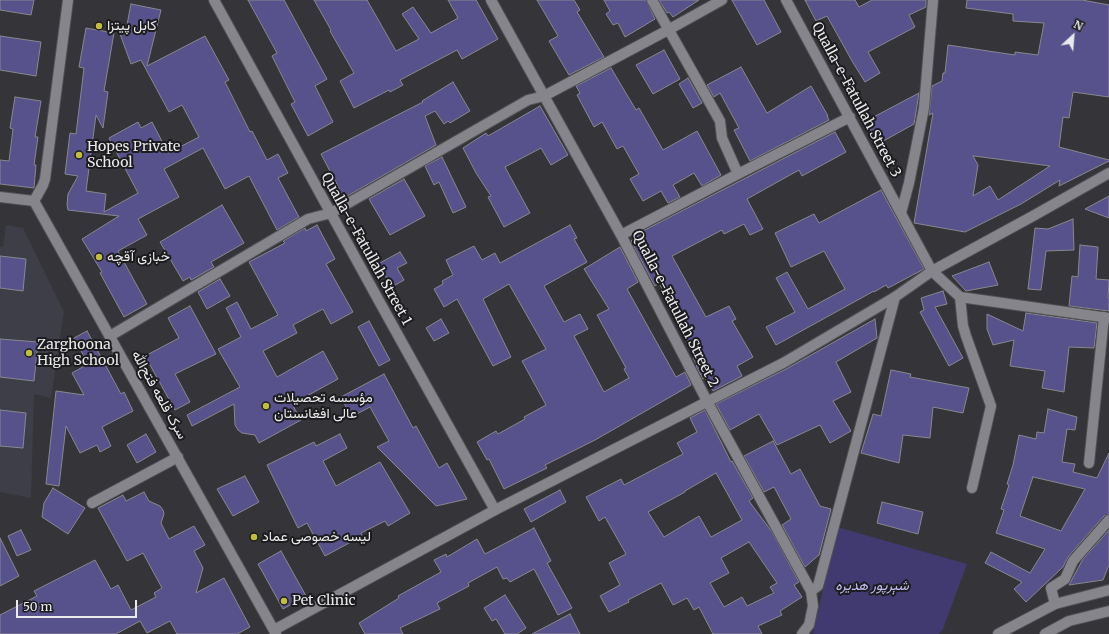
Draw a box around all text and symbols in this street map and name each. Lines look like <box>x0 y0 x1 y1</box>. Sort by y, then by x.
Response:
north arrow <box>1053 16 1093 56</box>
text: N <box>1071 17 1085 33</box>
place label: کابل پیتزا <box>107 18 157 34</box>
street label: Qualla-e-Fatullah Street 3 <box>808 20 904 180</box>
marker: کابل پیتزا <box>94 21 104 31</box>
place label: Hopes Private School <box>87 139 180 172</box>
marker: Hopes Private School <box>74 150 84 160</box>
street label: Qualla-e-Fatullah Street 1 <box>317 170 415 328</box>
street label: Qualla-e-Fatullah Street 2 <box>628 228 722 390</box>
place label: خبازی آقچه <box>107 249 170 265</box>
marker: خبازی آقچه <box>94 252 104 262</box>
place label: Zarghoona High School <box>37 337 119 370</box>
marker: Zarghoona High School <box>24 348 34 358</box>
street label: سرک قلعه فتح‌الله <box>128 348 190 442</box>
place label: مؤسسه تحصیلات عالی افغانستان <box>274 390 373 422</box>
marker: مؤسسه تحصیلات عالی افغانستان <box>261 401 271 411</box>
place label: لیسه خصوصی عماد <box>262 529 371 545</box>
marker: لیسه خصوصی عماد <box>249 532 259 542</box>
park label: شېرپور هديره <box>835 578 909 594</box>
scale bar <box>18 592 139 618</box>
place label: Pet Clinic <box>292 593 356 609</box>
marker: Pet Clinic <box>279 596 289 606</box>
text: 50 m <box>23 599 52 614</box>

